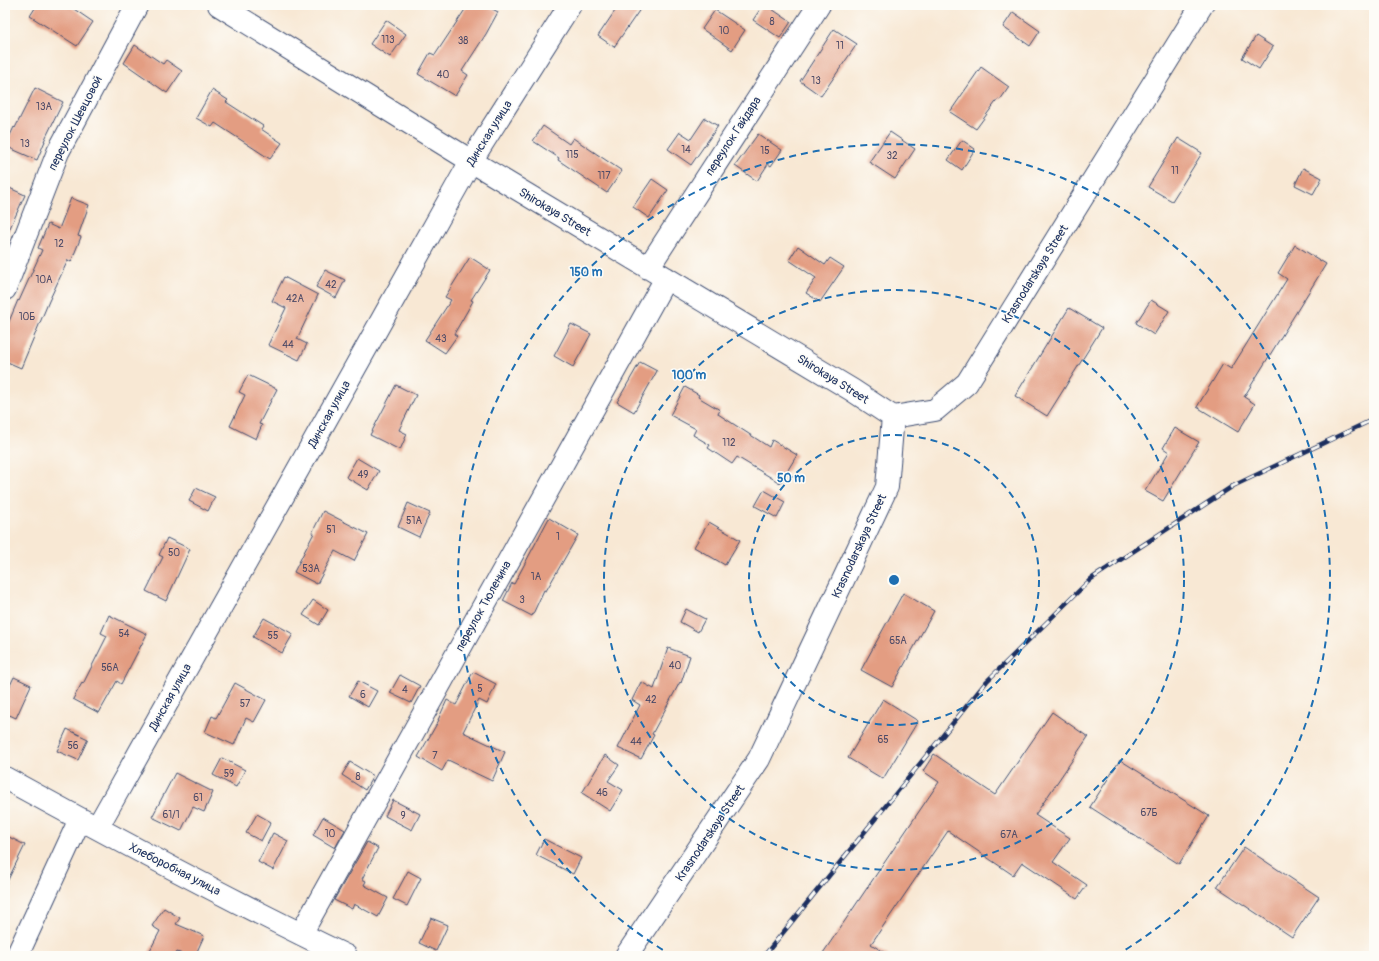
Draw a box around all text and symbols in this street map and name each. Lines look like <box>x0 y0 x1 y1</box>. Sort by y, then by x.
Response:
house number: 8 <box>769 16 775 28</box>
house number: 10 <box>719 25 730 37</box>
house number: 113 <box>381 34 395 46</box>
house number: 38 <box>458 35 468 47</box>
house number: 11 <box>836 40 844 52</box>
house number: 40 <box>437 69 449 81</box>
street label: переулок Шевцовой <box>45 73 106 173</box>
house number: 13 <box>811 75 821 87</box>
street label: переулок Гайдара <box>702 94 765 179</box>
street label: Динская улица <box>463 97 516 170</box>
house number: 13А <box>36 101 52 113</box>
house number: 13 <box>20 138 30 150</box>
house number: 14 <box>681 144 691 156</box>
house number: 15 <box>760 145 770 157</box>
house number: 115 <box>565 149 579 161</box>
house number: 32 <box>886 150 898 162</box>
house number: 11 <box>1171 165 1179 177</box>
house number: 117 <box>597 170 611 182</box>
street label: Shirokaya Street <box>516 185 594 240</box>
street label: Krasnodarskaya Street <box>999 222 1072 326</box>
house number: 12 <box>54 238 64 250</box>
text: 150 m <box>570 265 603 280</box>
house number: 10А <box>35 274 53 286</box>
house number: 42 <box>325 279 337 291</box>
house number: 42А <box>286 293 304 305</box>
house number: 10Б <box>19 311 35 323</box>
house number: 43 <box>435 333 447 345</box>
house number: 44 <box>282 339 294 351</box>
street label: Shirokaya Street <box>794 351 872 408</box>
text: 100 m <box>672 368 707 383</box>
street label: Динская улица <box>304 378 354 451</box>
house number: 112 <box>722 437 736 449</box>
house number: 49 <box>358 469 368 481</box>
text: 50 m <box>777 471 805 486</box>
street label: Krasnodarskaya Street <box>829 491 890 601</box>
house number: 51А <box>406 515 422 527</box>
house number: 51 <box>326 524 336 536</box>
house number: 1 <box>556 531 560 543</box>
house number: 50 <box>168 547 180 559</box>
street label: переулок Тюленина <box>452 558 515 654</box>
house number: 53А <box>302 563 320 575</box>
house number: 1А <box>531 571 542 583</box>
centre of rings <box>887 573 901 587</box>
house number: 3 <box>519 594 525 606</box>
house number: 54 <box>118 628 130 640</box>
house number: 55 <box>268 630 278 642</box>
house number: 65А <box>889 635 907 647</box>
house number: 40 <box>669 660 681 672</box>
street label: Динская улица <box>145 661 195 734</box>
house number: 56А <box>101 662 119 674</box>
house number: 5 <box>477 683 483 695</box>
house number: 4 <box>402 684 408 696</box>
house number: 6 <box>360 689 366 701</box>
house number: 42 <box>645 694 657 706</box>
house number: 57 <box>240 698 251 710</box>
house number: 65 <box>877 734 889 746</box>
house number: 44 <box>630 736 642 748</box>
house number: 56 <box>67 740 79 752</box>
house number: 7 <box>432 750 438 762</box>
house number: 59 <box>224 768 234 780</box>
house number: 8 <box>355 771 361 783</box>
street label: Krasnodarskaya Street <box>672 782 748 885</box>
house number: 46 <box>596 787 608 799</box>
house number: 61 <box>193 792 203 804</box>
house number: 67Б <box>1140 807 1158 819</box>
house number: 61/1 <box>162 809 180 821</box>
house number: 9 <box>400 810 406 822</box>
house number: 10 <box>325 828 336 840</box>
house number: 67А <box>1000 829 1018 841</box>
street label: Хлеборобная улица <box>127 840 223 899</box>

